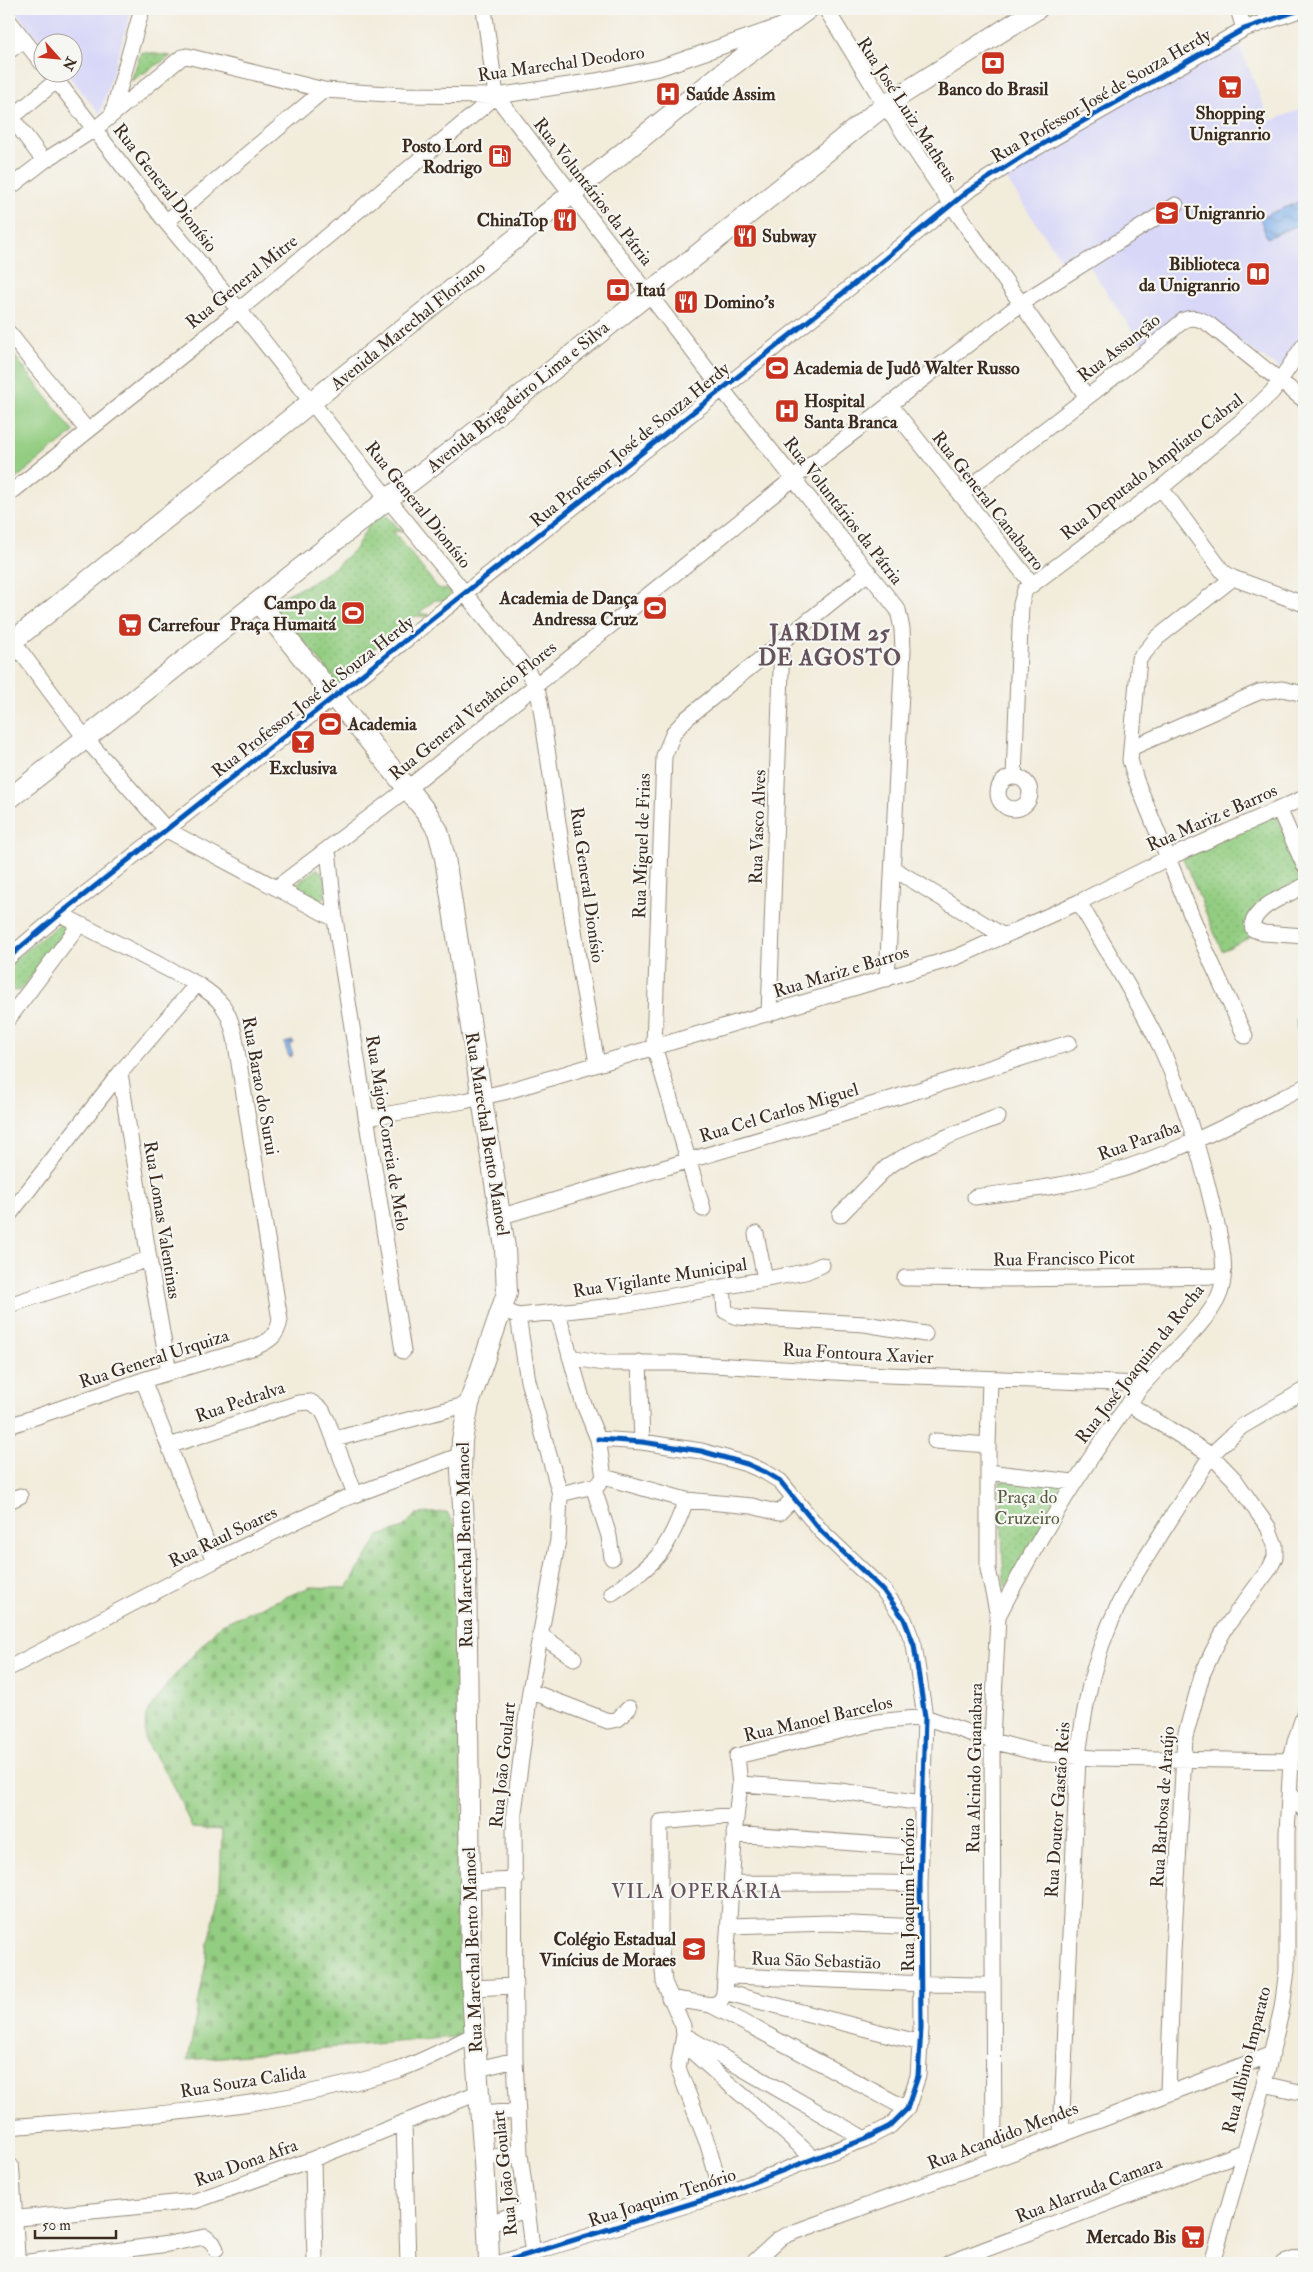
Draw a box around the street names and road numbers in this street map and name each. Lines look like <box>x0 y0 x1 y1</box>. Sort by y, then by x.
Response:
street label: Rua Professor José de Souza Herdy <box>987 23 1216 169</box>
street label: Rua José Luiz Matheus <box>851 33 963 187</box>
street label: Rua Marechal Deodoro <box>476 41 646 87</box>
street label: Rua Voluntários da Pátria <box>528 113 658 271</box>
street label: Rua General Dionísio <box>108 119 223 257</box>
street label: Rua General Mitre <box>181 230 303 334</box>
street label: Avenida Marechal Floriano <box>325 256 490 396</box>
street label: Rua Assunção <box>1073 308 1165 387</box>
street label: Avenida Brigadeiro Lima e Silva <box>421 316 614 478</box>
street label: Rua Professor José de Souza Herdy <box>526 357 735 533</box>
street label: Rua Deputado Ampliato Cabral <box>1056 388 1248 546</box>
street label: Rua General Canabarro <box>926 427 1050 576</box>
street label: Rua Voluntários da Pátria <box>778 432 908 590</box>
street label: Rua General Dionísio <box>360 437 476 573</box>
street label: Rua Professor José de Souza Herdy <box>207 610 420 783</box>
street label: Rua General Venâncio Flores <box>385 636 561 786</box>
street label: Rua Vasco Alves <box>745 769 771 885</box>
street label: Rua Miguel de Frias <box>628 773 656 919</box>
street label: Rua Mariz e Barros <box>1143 779 1281 857</box>
street label: Rua General Dionísio <box>565 806 609 965</box>
street label: Rua Mariz e Barros <box>770 940 912 1004</box>
street label: Rua Barao do Surui <box>236 1015 284 1157</box>
street label: Rua Marechal Bento Manoel <box>460 1030 515 1238</box>
street label: Rua Major Correia de Melo <box>360 1033 414 1233</box>
street label: Rua Cel Carlos Miguel <box>697 1078 862 1148</box>
street label: Rua Paraíba <box>1095 1115 1184 1166</box>
street label: Rua Lomas Valentinas <box>138 1139 186 1301</box>
street label: Rua Francisco Picot <box>993 1246 1135 1272</box>
street label: Rua Vigilante Municipal <box>571 1253 749 1303</box>
street label: Rua José Joaquim da Rocha <box>1071 1279 1210 1448</box>
street label: Rua General Urquiza <box>76 1324 232 1394</box>
street label: Rua Fontoura Xavier <box>782 1339 934 1369</box>
street label: Rua Pedralva <box>192 1376 288 1428</box>
street label: Rua Marechal Bento Manoel <box>452 1441 478 1648</box>
street label: Rua Raul Soares <box>165 1501 281 1573</box>
street label: Rua Alcindo Guanabara <box>962 1682 988 1854</box>
street label: Rua Manoel Barcelos <box>741 1691 895 1747</box>
street label: Rua Joāo Goulart <box>485 1701 521 1829</box>
street label: Rua Doutor Gastão Reis <box>1040 1721 1076 1899</box>
street label: Rua Barbosa de Araújo <box>1146 1725 1180 1889</box>
street label: Rua Joaquim Tenório <box>897 1818 920 1972</box>
street label: Rua Marechal Bento Manoel <box>458 1846 488 2053</box>
street label: Rua Sāo Sebastiāo <box>751 1947 882 1975</box>
street label: Rua Albino Imparato <box>1218 1984 1276 2136</box>
street label: Rua Souza Calida <box>178 2061 308 2103</box>
street label: Rua Acandido Mendes <box>924 2097 1082 2175</box>
street label: Rua Joāo Goulart <box>487 2109 523 2237</box>
street label: Rua Dona Afra <box>191 2133 301 2192</box>
street label: Rua Alarruda Camara <box>1012 2151 1166 2229</box>
street label: Rua Joaquim Tenório <box>585 2163 739 2233</box>

